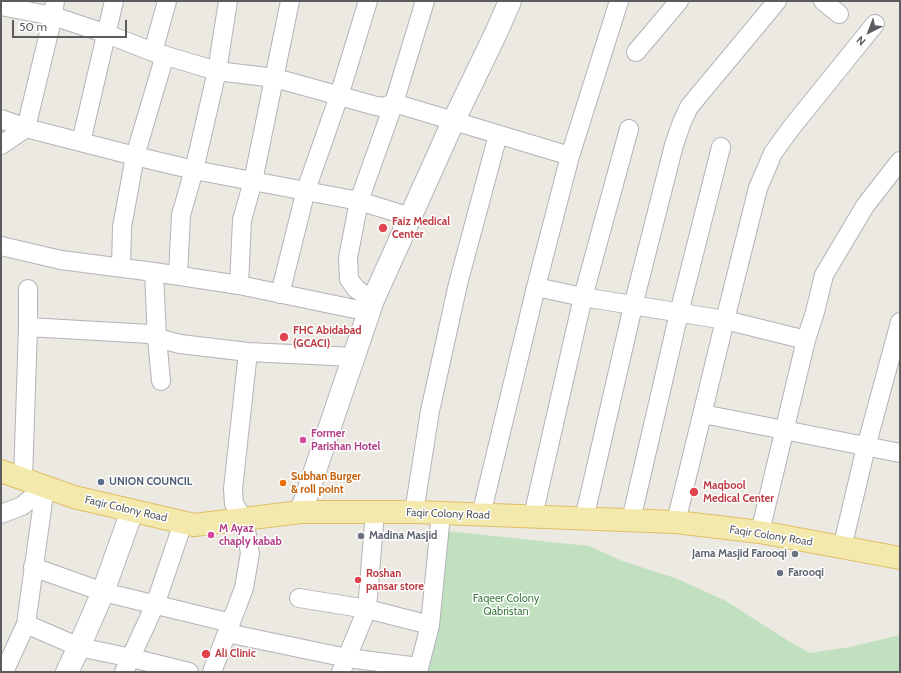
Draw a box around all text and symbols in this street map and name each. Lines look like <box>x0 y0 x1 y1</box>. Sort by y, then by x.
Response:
scale bar <box>14 12 129 38</box>
north arrow <box>849 12 889 52</box>
text: 50 m <box>19 19 47 34</box>
text: N <box>853 33 869 49</box>
place label: Faiz Medical Center <box>392 215 450 241</box>
marker: Faiz Medical Center <box>377 222 389 234</box>
place label: FHC Abidabad (GCACI) <box>293 324 362 350</box>
marker: FHC Abidabad (GCACI) <box>278 331 290 343</box>
place label: Former Parishan Hotel <box>311 427 380 453</box>
marker: Former Parishan Hotel <box>298 435 308 445</box>
place label: Subhan Burger & roll point <box>291 470 361 496</box>
place label: UNION COUNCIL <box>109 475 192 489</box>
marker: UNION COUNCIL <box>96 477 106 487</box>
marker: Subhan Burger & roll point <box>278 478 288 488</box>
place label: Maqbool Medical Center <box>703 479 774 505</box>
marker: Maqbool Medical Center <box>688 486 700 498</box>
street label: Faqir Colony Road <box>84 493 168 525</box>
street label: Faqir Colony Road <box>406 506 490 522</box>
place label: M Ayaz chaply kabab <box>219 522 282 548</box>
street label: Faqir Colony Road <box>729 523 813 549</box>
place label: Madina Masjid <box>369 529 437 543</box>
marker: M Ayaz chaply kabab <box>206 530 216 540</box>
marker: Madina Masjid <box>356 531 366 541</box>
place label: Jama Masjid Farooqi <box>692 547 787 561</box>
marker: Jama Masjid Farooqi <box>790 549 800 559</box>
place label: Farooqi <box>788 566 824 580</box>
place label: Roshan pansar store <box>366 567 424 593</box>
marker: Farooqi <box>775 568 785 578</box>
marker: Roshan pansar store <box>353 575 363 585</box>
park label: Faqeer Colony Qabristan <box>473 592 539 618</box>
place label: Ali Clinic <box>215 647 256 661</box>
marker: Ali Clinic <box>200 648 212 660</box>

